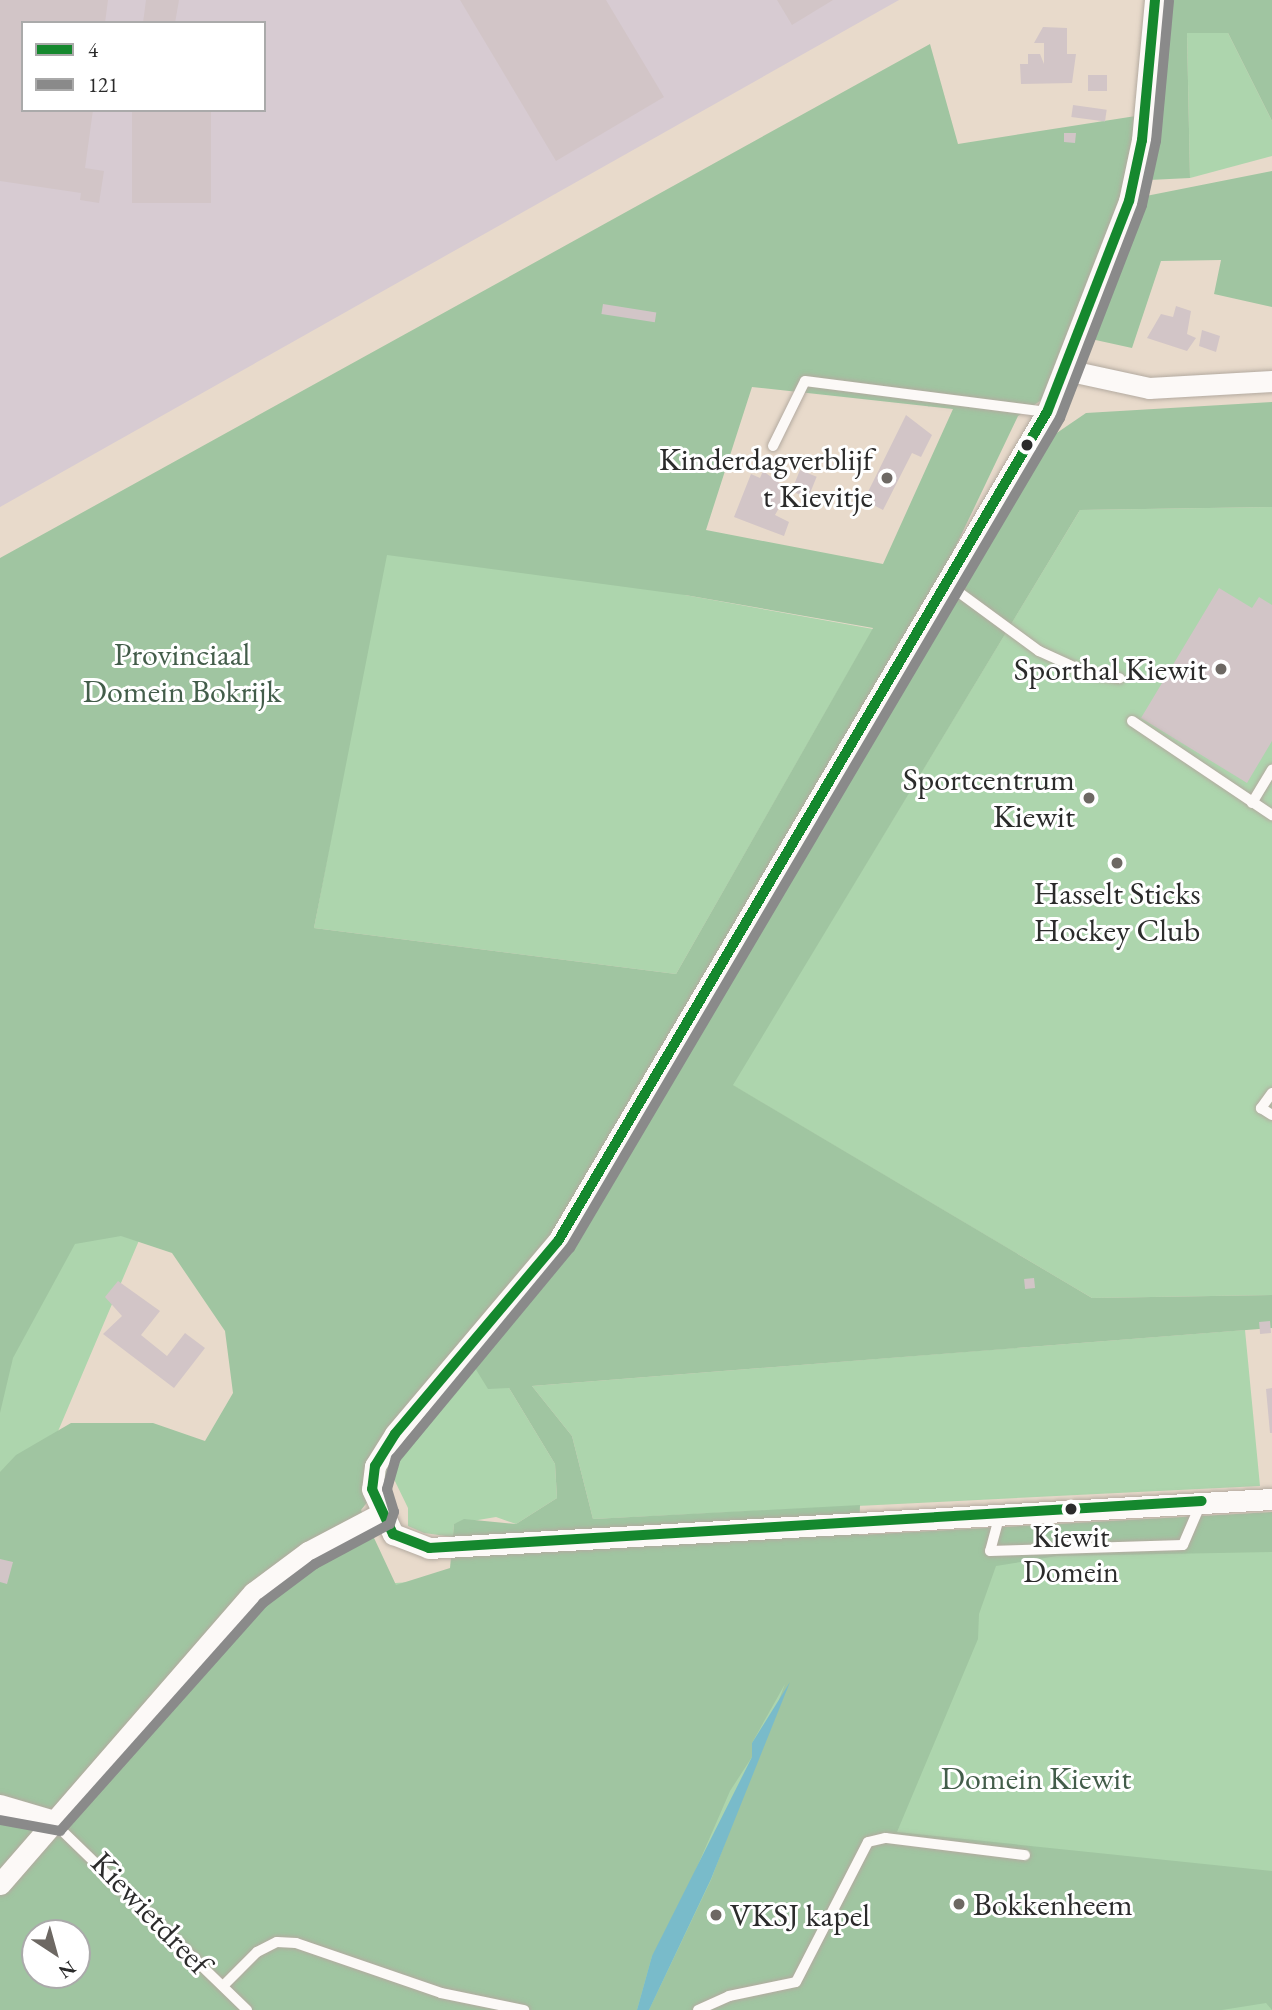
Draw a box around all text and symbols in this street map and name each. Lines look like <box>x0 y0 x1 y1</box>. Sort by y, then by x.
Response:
legend <box>21 21 266 112</box>
text: 4 <box>88 36 98 63</box>
text: 121 <box>88 71 118 98</box>
unlabelled marker <box>1020 438 1034 452</box>
place label: Kinderdagverblijf t Kievitje <box>659 441 873 516</box>
marker: Kinderdagverblijf t Kievitje <box>879 470 895 486</box>
park label: Provinciaal Domein Bokrijk <box>83 636 281 711</box>
place label: Sporthal Kiewit <box>1014 650 1207 688</box>
marker: Sporthal Kiewit <box>1213 661 1229 677</box>
place label: Sportcentrum Kiewit <box>903 761 1075 836</box>
marker: Sportcentrum Kiewit <box>1081 790 1097 806</box>
marker: Hasselt Sticks Hockey Club <box>1109 855 1125 871</box>
place label: Hasselt Sticks Hockey Club <box>1033 875 1201 950</box>
marker: Kiewit Domein <box>1064 1502 1078 1516</box>
place label: Kiewit Domein <box>1023 1519 1119 1590</box>
park label: Domein Kiewit <box>941 1759 1131 1797</box>
street label: Kiewietdreef <box>83 1844 219 1982</box>
place label: Bokkenheem <box>973 1885 1133 1923</box>
place label: VKSJ kapel <box>730 1896 870 1934</box>
marker: Bokkenheem <box>951 1896 967 1912</box>
marker: VKSJ kapel <box>708 1907 724 1923</box>
north arrow <box>21 1919 91 1989</box>
text: N <box>54 1955 81 1984</box>

